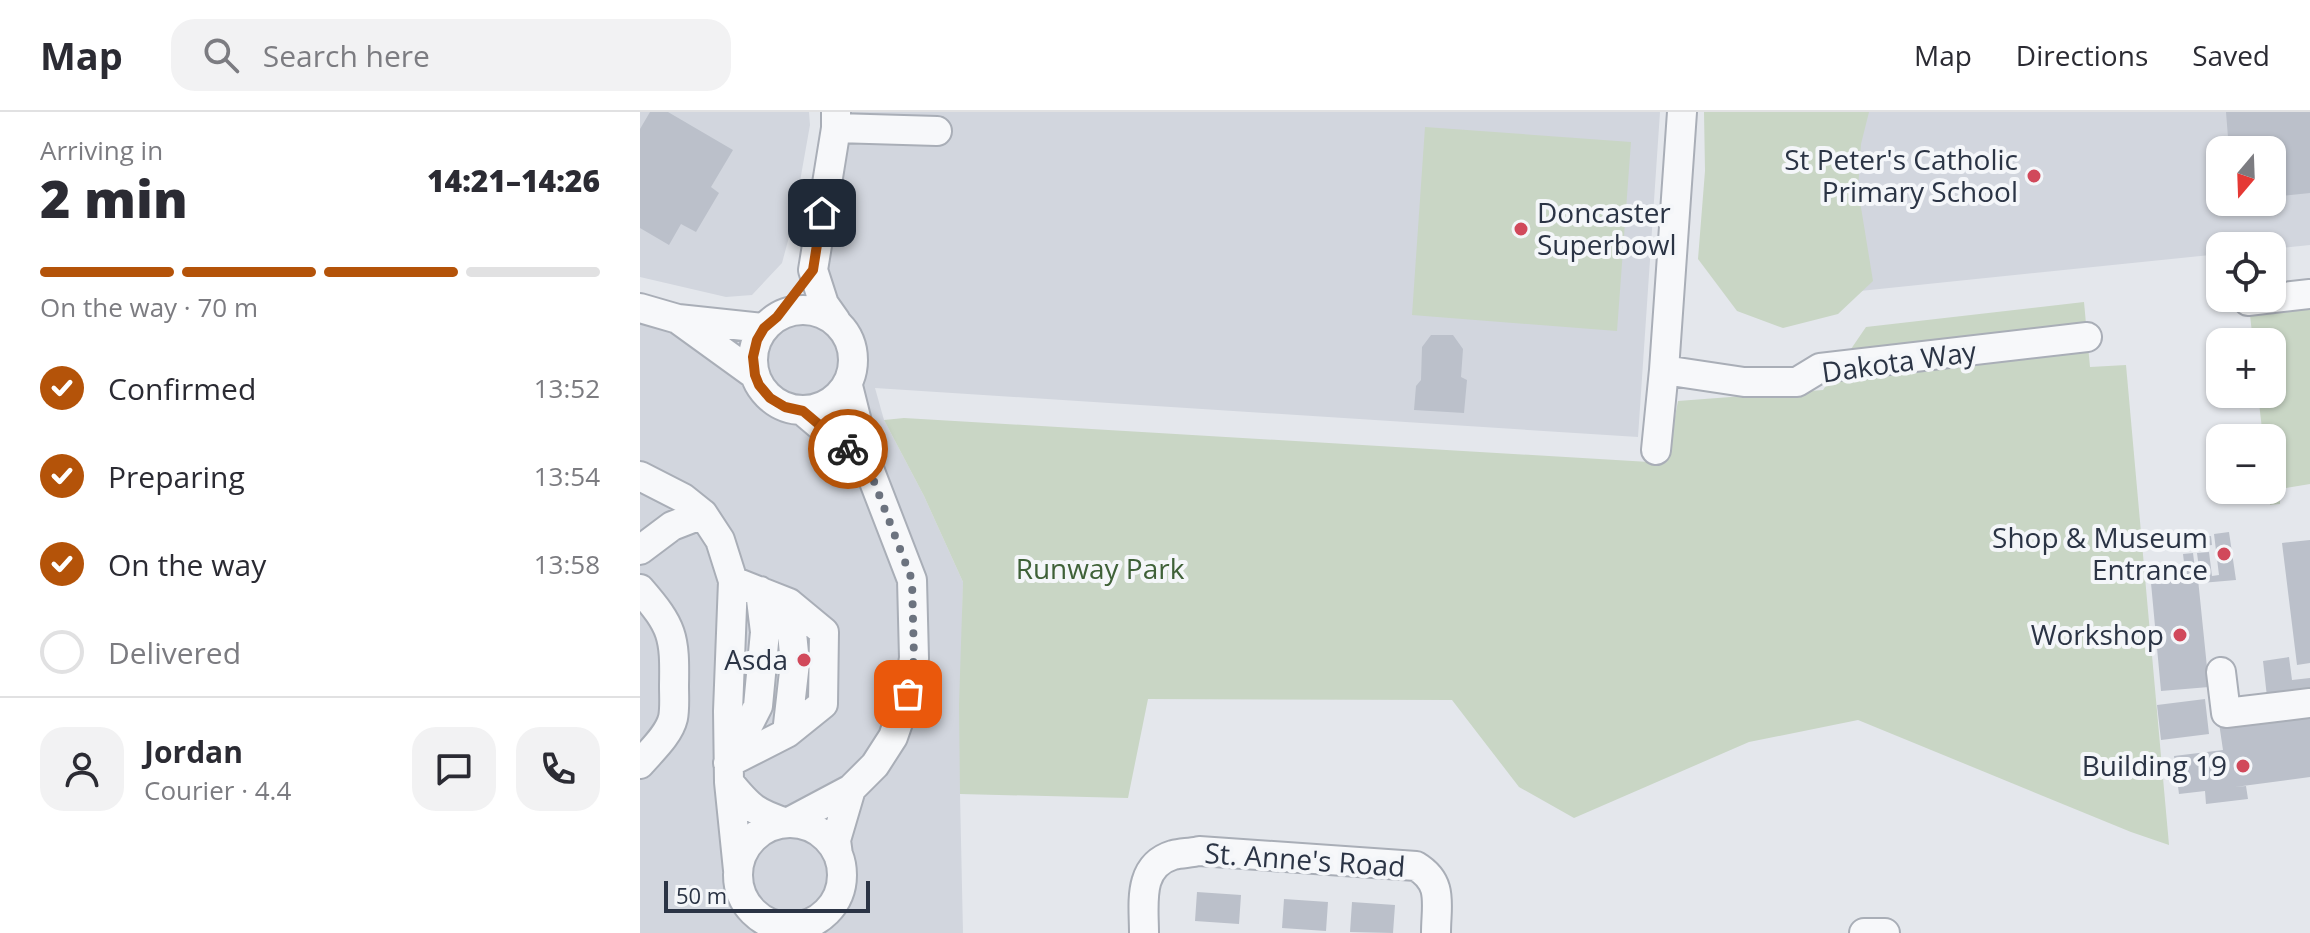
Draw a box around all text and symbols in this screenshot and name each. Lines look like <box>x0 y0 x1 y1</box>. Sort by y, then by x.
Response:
search box <box>171 19 731 91</box>
text: Map <box>40 29 123 81</box>
icon: search <box>199 33 243 77</box>
text: Search here <box>263 35 430 76</box>
text: Map <box>1914 36 1972 74</box>
text: Directions <box>2016 36 2148 74</box>
text: Saved <box>2192 36 2270 74</box>
text: Arriving in <box>40 132 163 168</box>
north arrow <box>2206 136 2286 216</box>
map controls <box>2206 136 2286 504</box>
place label: St Peter's Catholic Primary School <box>1784 140 2018 210</box>
text: 14:21–14:26 <box>427 160 600 201</box>
text: 2 min <box>40 162 188 233</box>
marker: St Peter's Catholic Primary School <box>2025 167 2043 185</box>
pin <box>788 179 856 247</box>
icon: home <box>800 191 844 235</box>
place label: Doncaster Superbowl <box>1537 193 1677 263</box>
marker: Doncaster Superbowl <box>1512 220 1530 238</box>
button: locate <box>2206 232 2286 312</box>
text: On the way · 70 m <box>40 289 258 325</box>
button: + <box>2206 328 2286 408</box>
street label: Dakota Way <box>1819 331 1980 391</box>
icon: check <box>40 366 84 410</box>
text: Confirmed <box>108 368 256 409</box>
text: 13:52 <box>534 370 600 406</box>
courier <box>808 409 888 489</box>
button: − <box>2206 424 2286 504</box>
icon: bike <box>826 427 870 471</box>
icon: check <box>40 454 84 498</box>
text: Preparing <box>108 456 245 497</box>
text: 13:54 <box>534 458 600 494</box>
place label: Shop & Museum Entrance <box>1992 518 2208 588</box>
icon: check <box>40 542 84 586</box>
text: On the way <box>108 544 266 585</box>
marker: Shop & Museum Entrance <box>2215 545 2233 563</box>
text: 13:58 <box>534 546 600 582</box>
park label: Runway Park <box>1016 549 1185 587</box>
place label: Workshop <box>2031 615 2164 653</box>
marker: Workshop <box>2171 626 2189 644</box>
text: Delivered <box>108 632 241 673</box>
place label: Asda <box>724 640 788 678</box>
marker: Asda <box>795 651 813 669</box>
pin <box>874 660 942 728</box>
icon: bag <box>886 672 930 716</box>
button: person <box>40 727 124 811</box>
button: chat <box>412 727 496 811</box>
button: phone <box>516 727 600 811</box>
text: Jordan <box>144 731 243 772</box>
place label: Building 19 <box>2082 746 2227 784</box>
marker: Building 19 <box>2234 757 2252 775</box>
text: Courier · 4.4 <box>144 772 291 808</box>
street label: St. Anne's Road <box>1203 833 1407 885</box>
scale bar <box>664 877 870 913</box>
text: 50 m <box>676 880 727 910</box>

